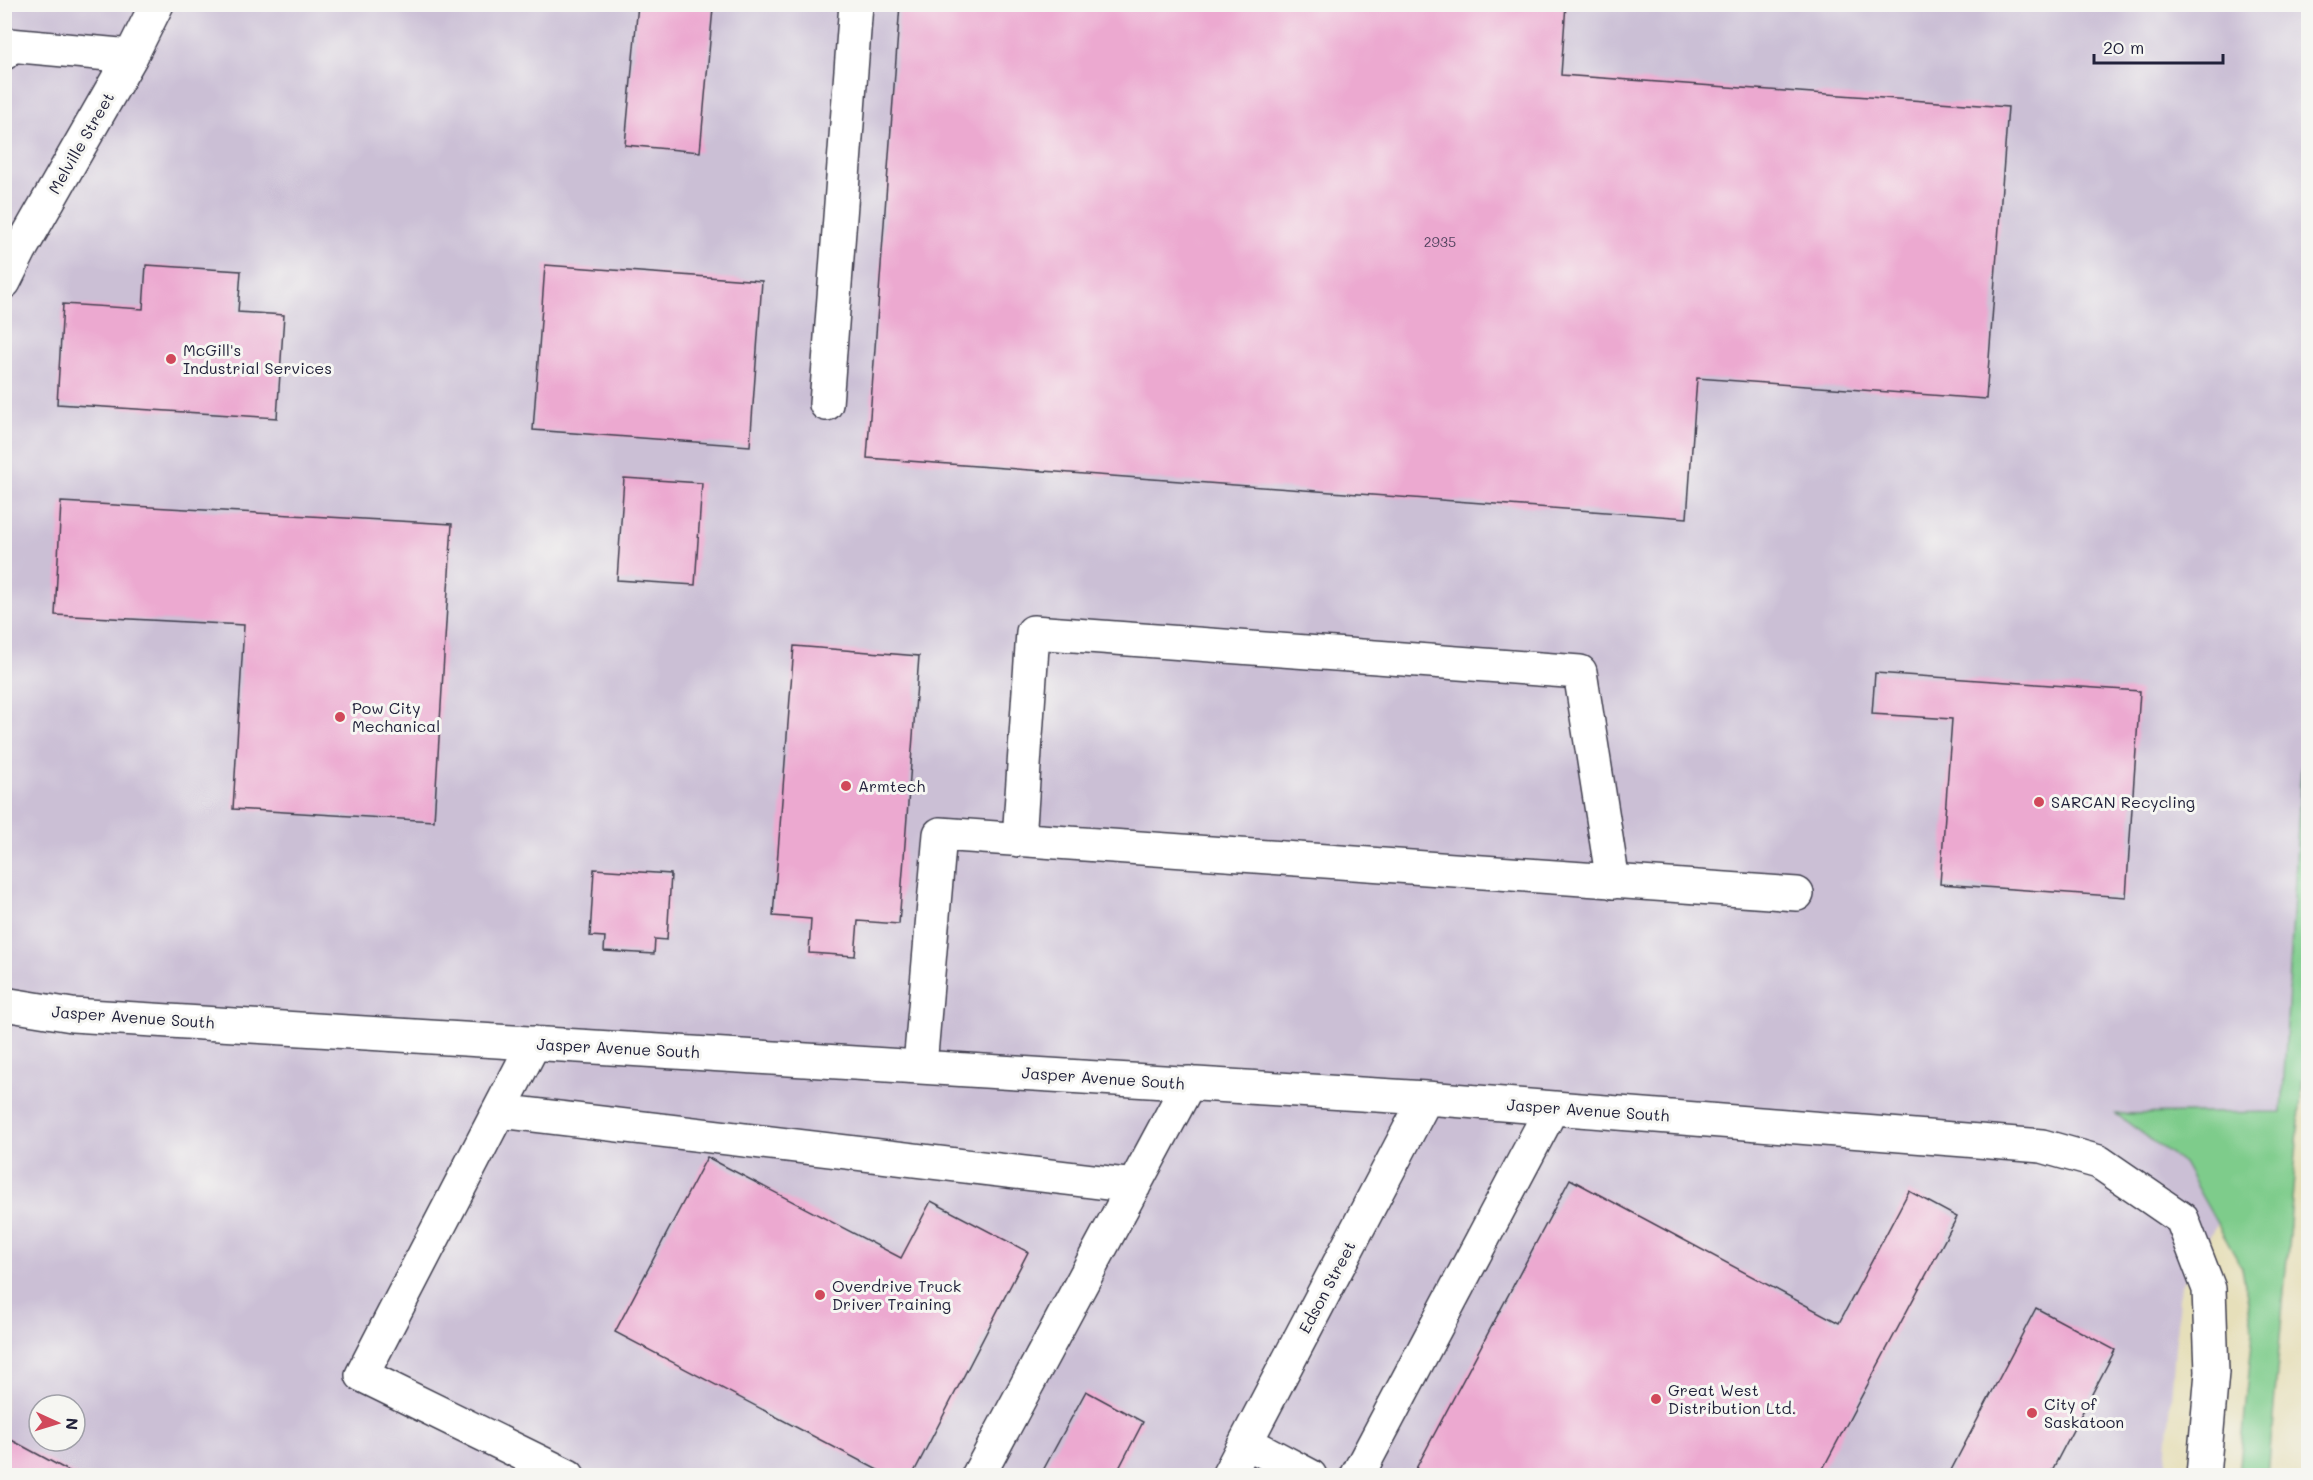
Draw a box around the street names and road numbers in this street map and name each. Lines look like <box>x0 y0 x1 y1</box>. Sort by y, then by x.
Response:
street label: Melville Street <box>43 88 118 197</box>
street label: Jasper Avenue South <box>51 1000 215 1033</box>
street label: Jasper Avenue South <box>536 1033 700 1062</box>
street label: Jasper Avenue South <box>1021 1061 1185 1094</box>
street label: Jasper Avenue South <box>1506 1093 1670 1126</box>
street label: Edson Street <box>1293 1237 1360 1337</box>

